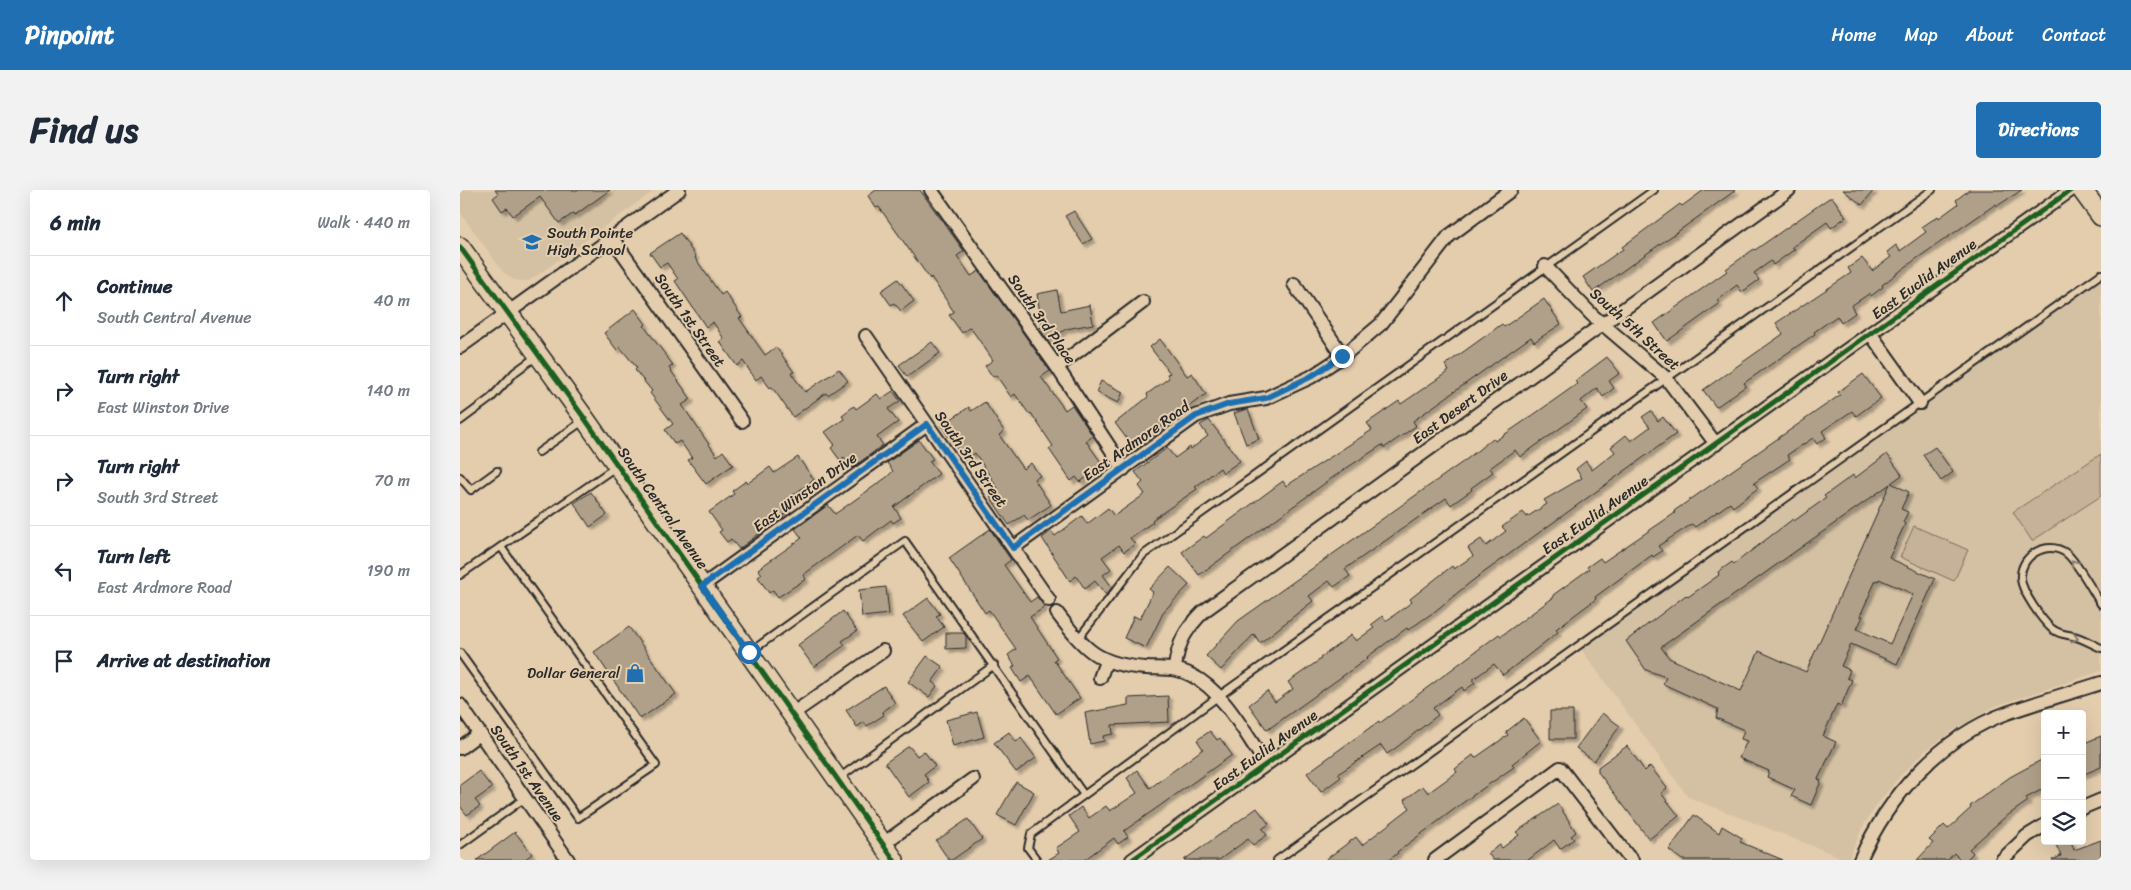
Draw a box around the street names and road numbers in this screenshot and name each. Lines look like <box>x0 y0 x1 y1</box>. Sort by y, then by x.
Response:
street label: East Euclid Avenue <box>1866 232 1982 326</box>
street label: South 1st Street <box>648 267 733 373</box>
street label: South 3rd Place <box>1001 268 1083 370</box>
street label: South 5th Street <box>1584 281 1687 377</box>
street label: East Desert Drive <box>1406 363 1514 451</box>
street label: East Ardmore Road <box>1077 394 1196 488</box>
street label: South 3rd Street <box>928 405 1015 513</box>
street label: South Central Avenue <box>611 441 715 575</box>
street label: East Winston Drive <box>747 445 863 539</box>
street label: East Euclid Avenue <box>1536 468 1654 562</box>
street label: East Euclid Avenue <box>1207 703 1323 797</box>
street label: South 1st Avenue <box>484 719 570 827</box>

